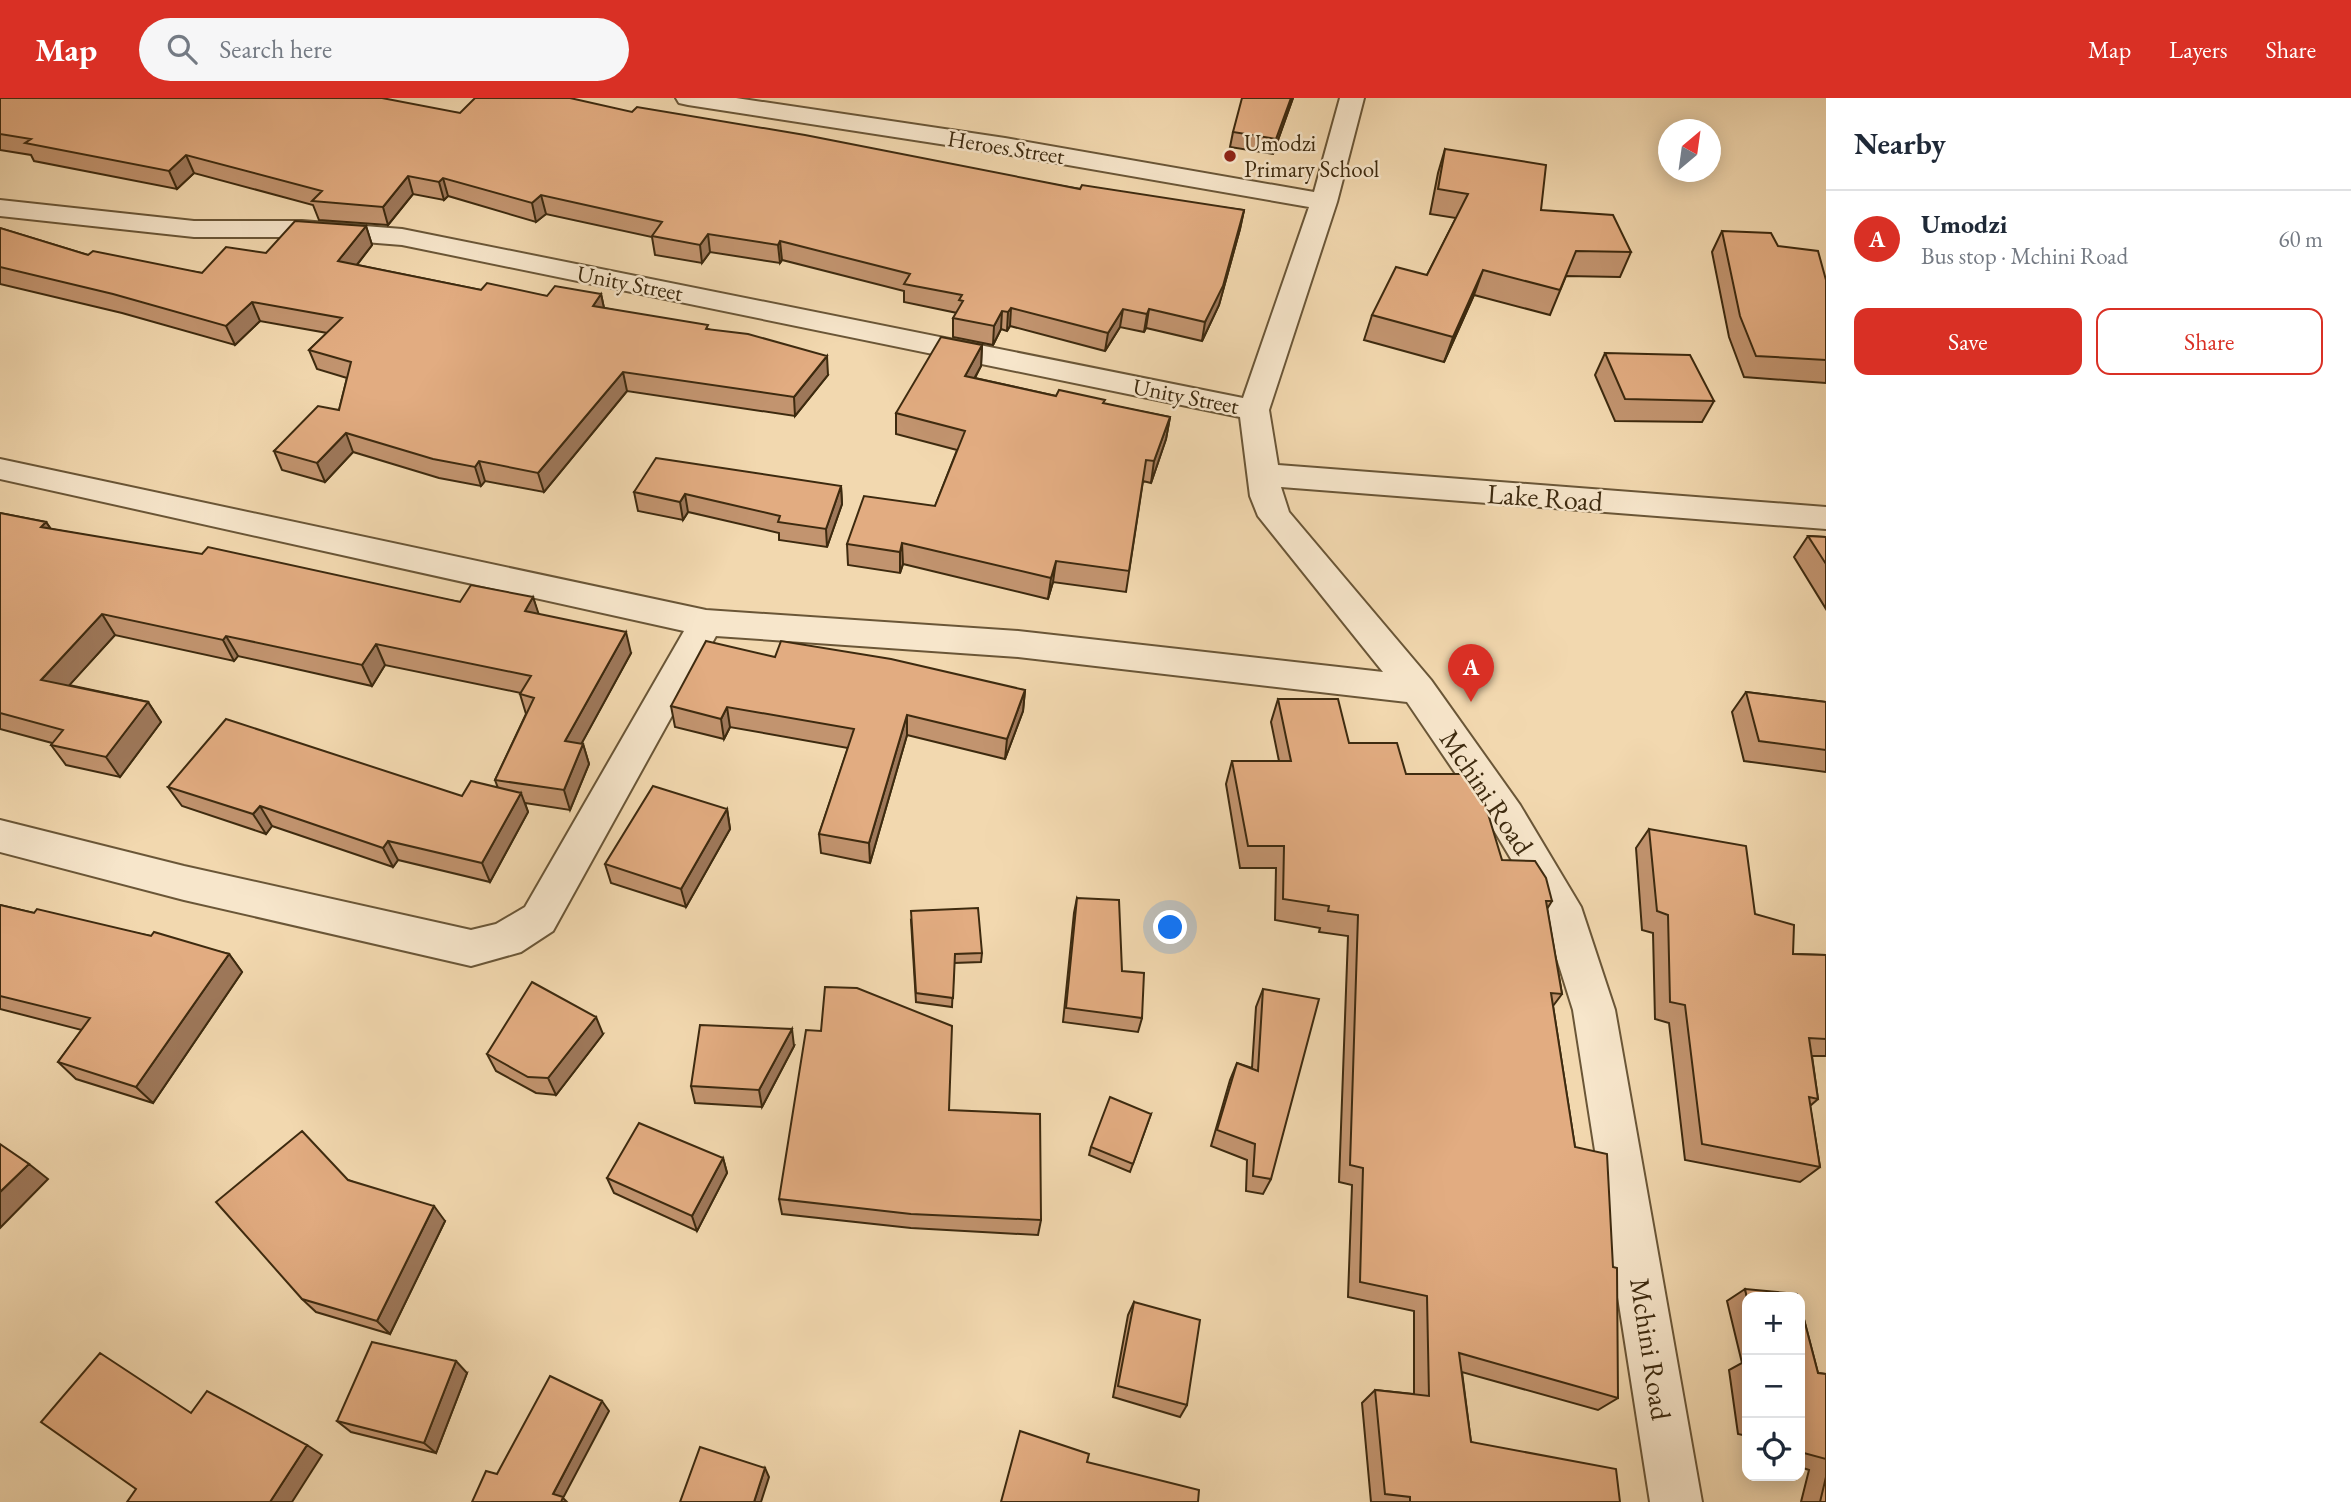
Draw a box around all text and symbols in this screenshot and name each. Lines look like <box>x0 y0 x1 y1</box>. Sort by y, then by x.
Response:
search box <box>139 18 629 81</box>
text: Map <box>35 28 97 71</box>
icon: search <box>163 30 201 68</box>
text: Search here <box>219 32 332 66</box>
text: Map <box>2088 34 2131 65</box>
text: Layers <box>2169 34 2228 65</box>
text: Share <box>2266 34 2316 65</box>
north arrow <box>1658 119 1721 182</box>
street label: Heroes Street <box>945 123 1067 171</box>
text: Nearby <box>1854 124 1946 163</box>
place label: Umodzi Primary School <box>1244 128 1380 184</box>
marker: Umodzi Primary School <box>1222 148 1238 164</box>
text: Umodzi <box>1921 207 2008 241</box>
text: A <box>1869 224 1885 254</box>
text: 60 m <box>2278 224 2323 254</box>
text: Bus stop · Mchini Road <box>1921 241 2128 271</box>
street label: Unity Street <box>575 258 686 308</box>
button: Save <box>1854 308 2082 375</box>
button: Share <box>2096 308 2323 375</box>
street label: Unity Street <box>1131 371 1242 421</box>
street label: Lake Road <box>1486 475 1605 519</box>
pin: A <box>1448 644 1494 702</box>
street label: Mchini Road <box>1432 723 1542 862</box>
your location <box>1153 910 1187 944</box>
street label: Mchini Road <box>1622 1275 1680 1423</box>
map controls <box>1742 1292 1805 1481</box>
button: + <box>1742 1292 1805 1355</box>
button: − <box>1742 1355 1805 1418</box>
button: locate <box>1742 1418 1805 1481</box>

